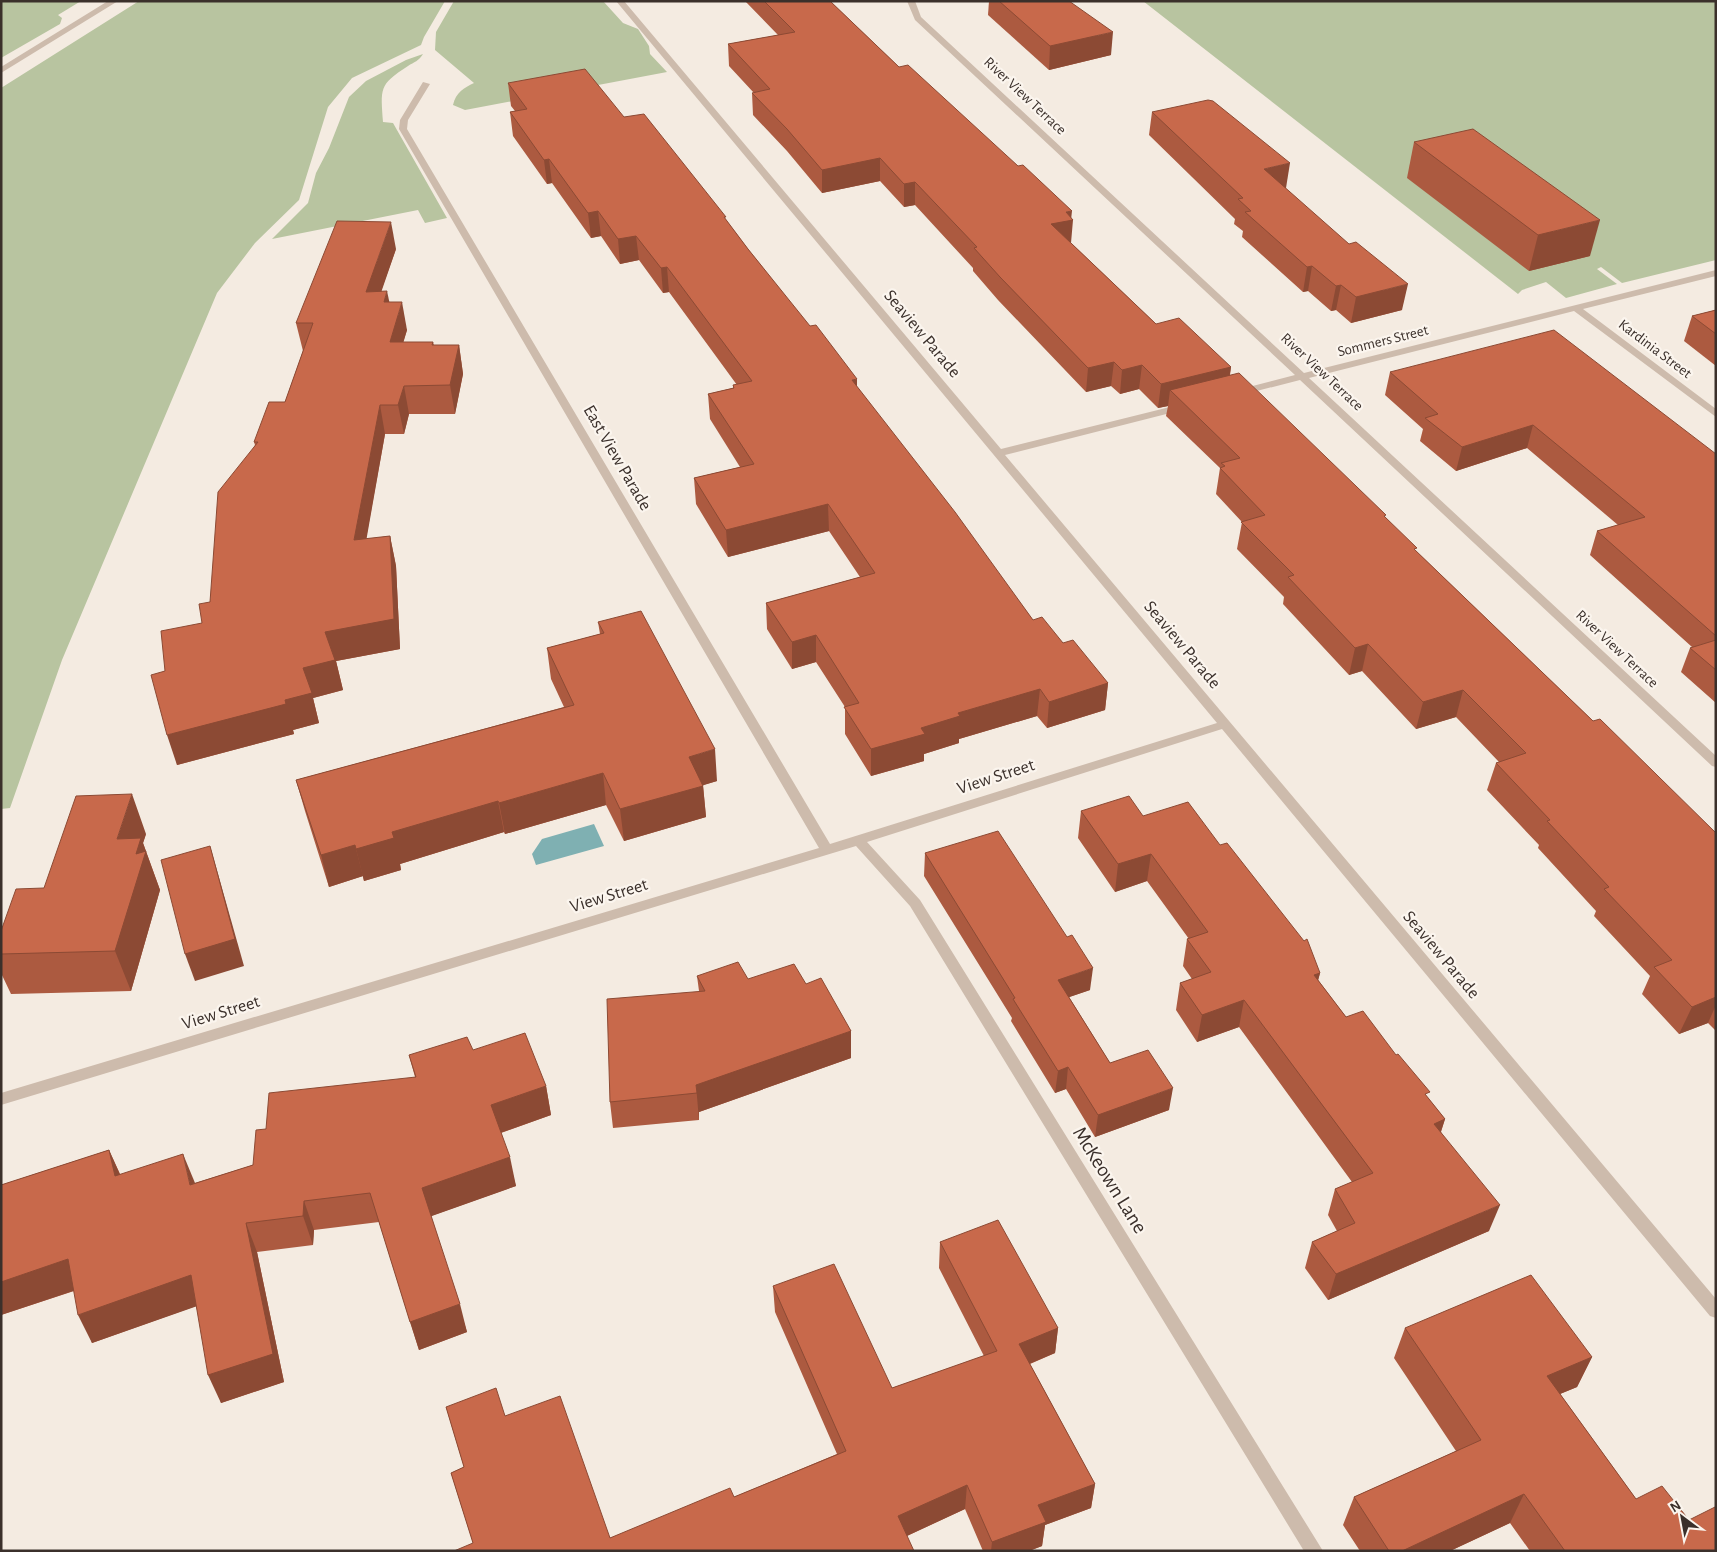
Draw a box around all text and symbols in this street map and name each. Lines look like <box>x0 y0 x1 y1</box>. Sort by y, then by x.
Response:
street label: River View Terrace <box>981 54 1069 138</box>
street label: Seaview Parade <box>880 287 964 381</box>
street label: Kardinia Street <box>1616 317 1694 381</box>
street label: Sommers Street <box>1336 322 1430 360</box>
street label: River View Terrace <box>1278 330 1366 414</box>
street label: East View Parade <box>580 402 654 514</box>
street label: Seaview Parade <box>1140 598 1224 692</box>
street label: River View Terrace <box>1573 607 1661 691</box>
street label: View Street <box>955 756 1037 798</box>
street label: View Street <box>568 876 650 916</box>
street label: Seaview Parade <box>1399 908 1483 1002</box>
street label: View Street <box>180 993 262 1033</box>
street label: McKeown Lane <box>1069 1123 1151 1237</box>
north arrow <box>1657 1492 1707 1542</box>
text: N <box>1668 1498 1683 1515</box>

